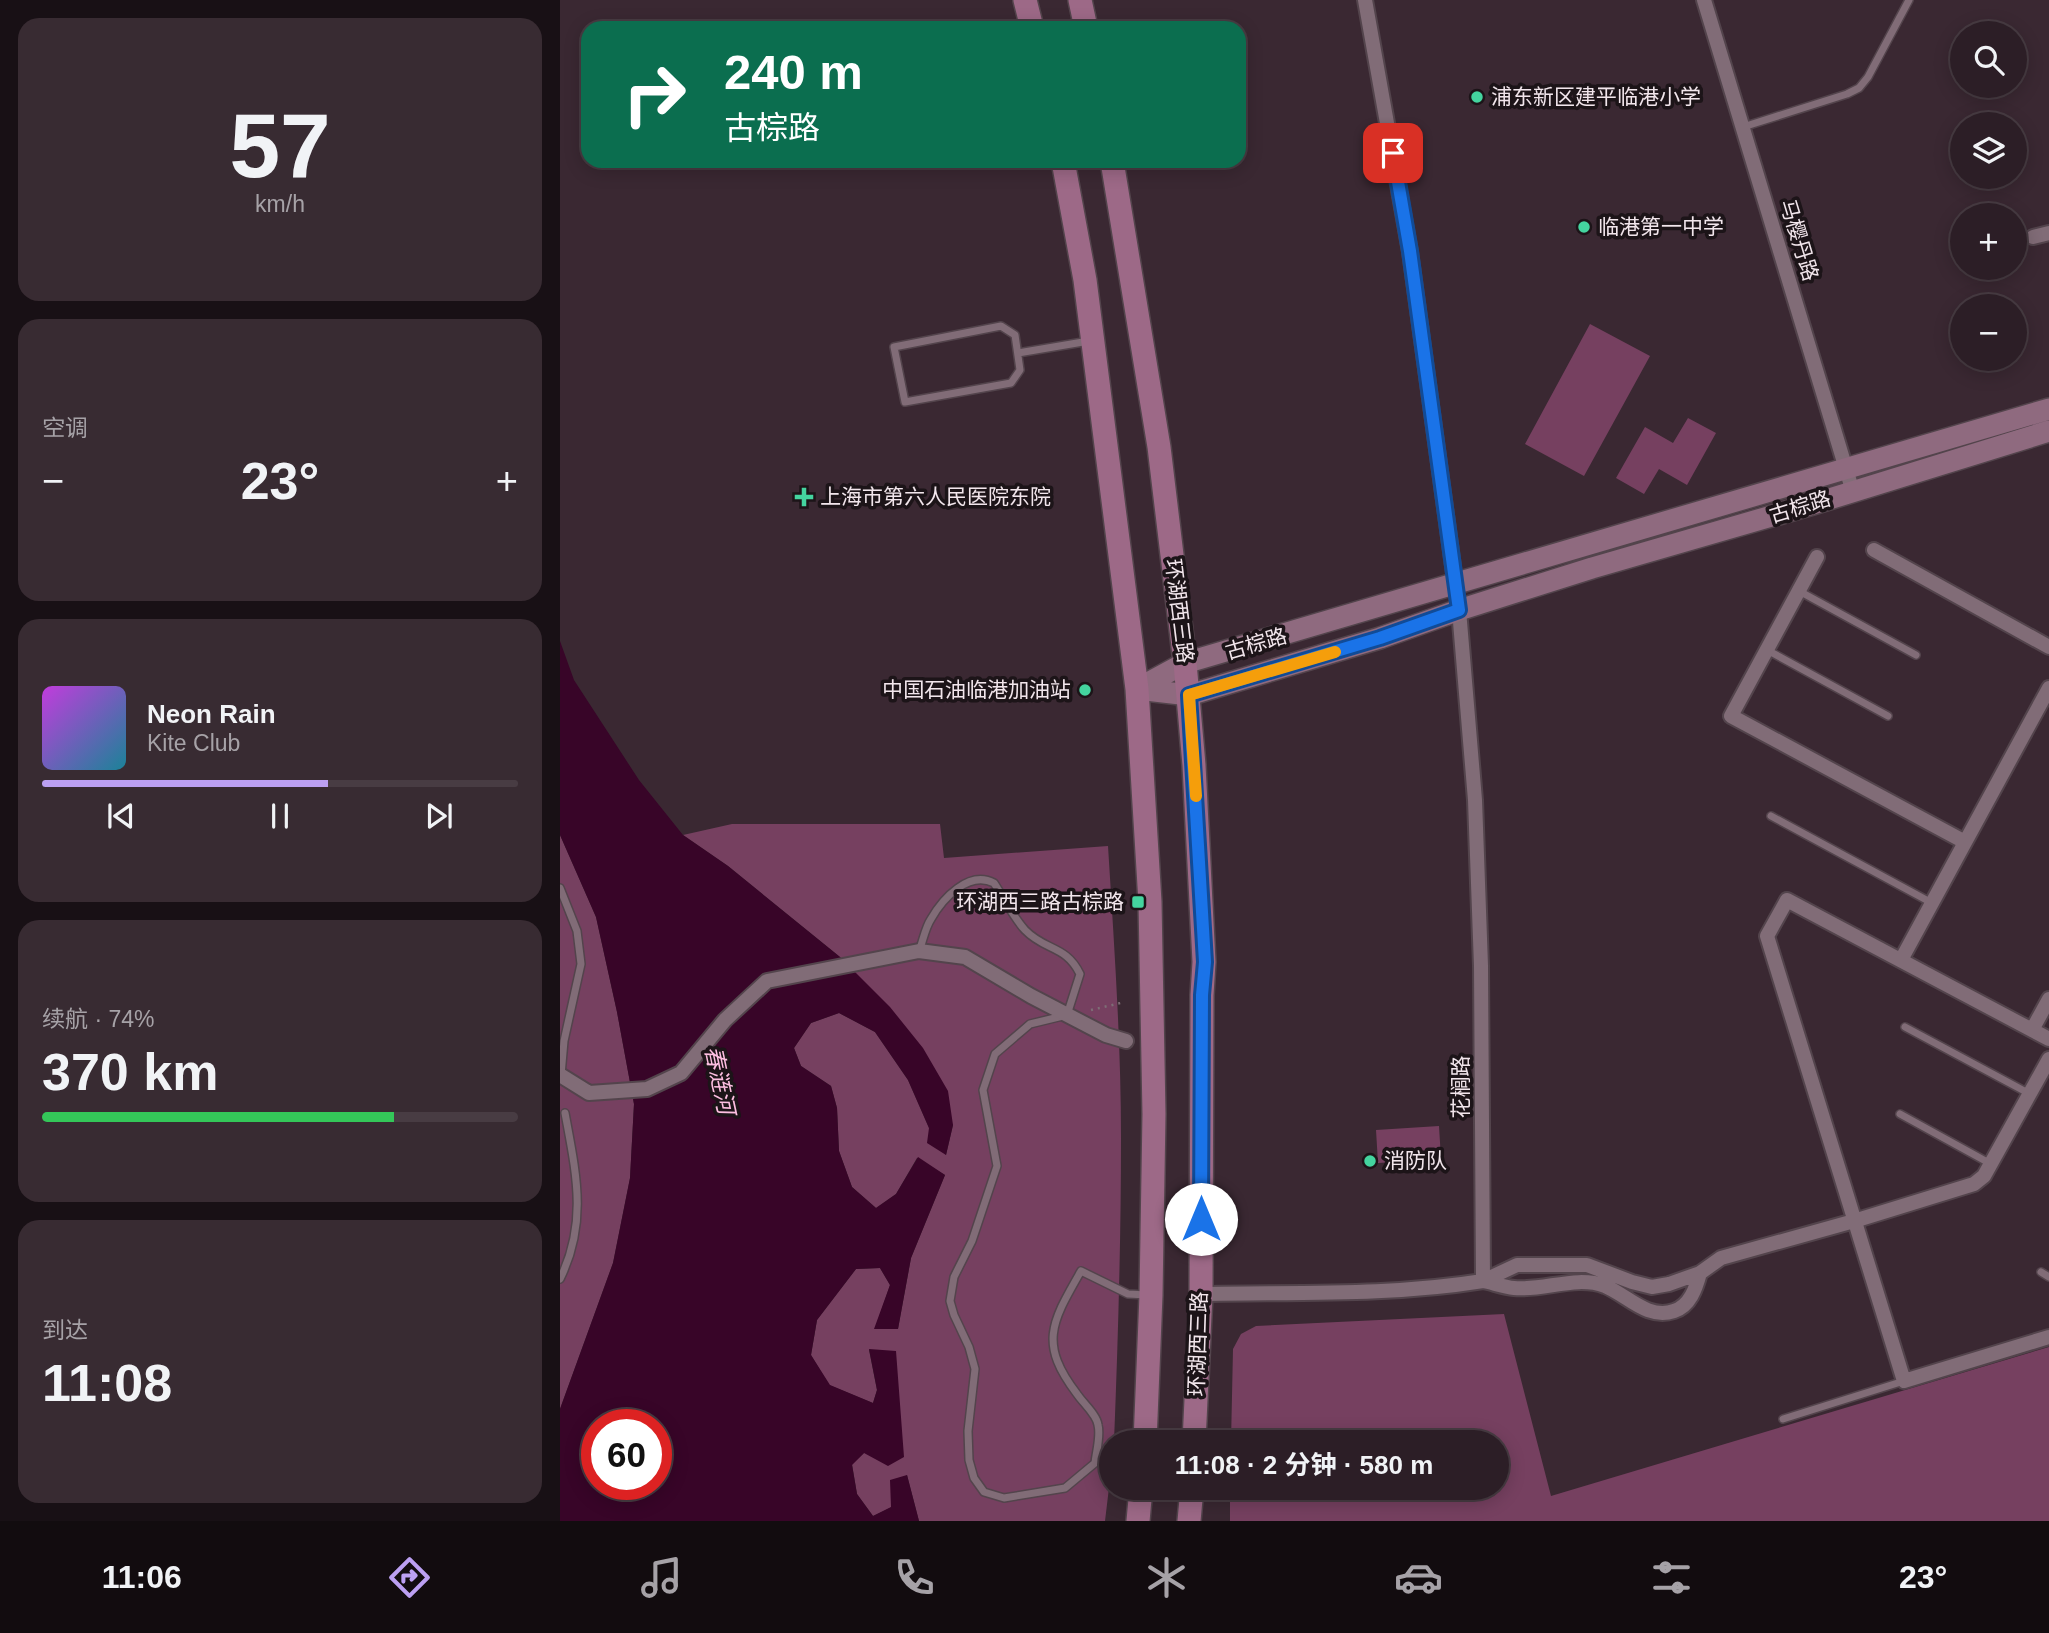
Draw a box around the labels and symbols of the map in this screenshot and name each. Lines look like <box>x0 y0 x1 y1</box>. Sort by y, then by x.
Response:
place label: 浦东新区建平临港小学 <box>1491 85 1701 108</box>
marker: 浦东新区建平临港小学 <box>1469 89 1485 105</box>
pin <box>1363 123 1423 183</box>
street label: 马樱丹路 <box>1776 196 1823 283</box>
place label: 临港第一中学 <box>1598 215 1724 238</box>
marker: 临港第一中学 <box>1576 219 1592 235</box>
place label: 上海市第六人民医院东院 <box>820 485 1051 508</box>
street label: 古棕路 <box>1766 486 1833 527</box>
marker: 上海市第六人民医院东院 <box>794 487 814 507</box>
street label: 环湖西三路 <box>1162 557 1197 664</box>
street label: 古棕路 <box>1222 624 1289 663</box>
place label: 中国石油临港加油站 <box>882 678 1071 701</box>
marker: 中国石油临港加油站 <box>1077 682 1093 698</box>
place label: 环湖西三路古棕路 <box>956 890 1124 913</box>
marker: 环湖西三路古棕路 <box>1130 894 1146 910</box>
water label: 春涟河 <box>700 1044 741 1120</box>
street label: 花榈路 <box>1449 1056 1472 1119</box>
place label: 消防队 <box>1384 1149 1447 1172</box>
marker: 消防队 <box>1362 1153 1378 1169</box>
position arrow <box>1164 1182 1238 1256</box>
street label: 环湖西三路 <box>1184 1291 1211 1397</box>
speed limit sign: 60 <box>581 1409 672 1500</box>

